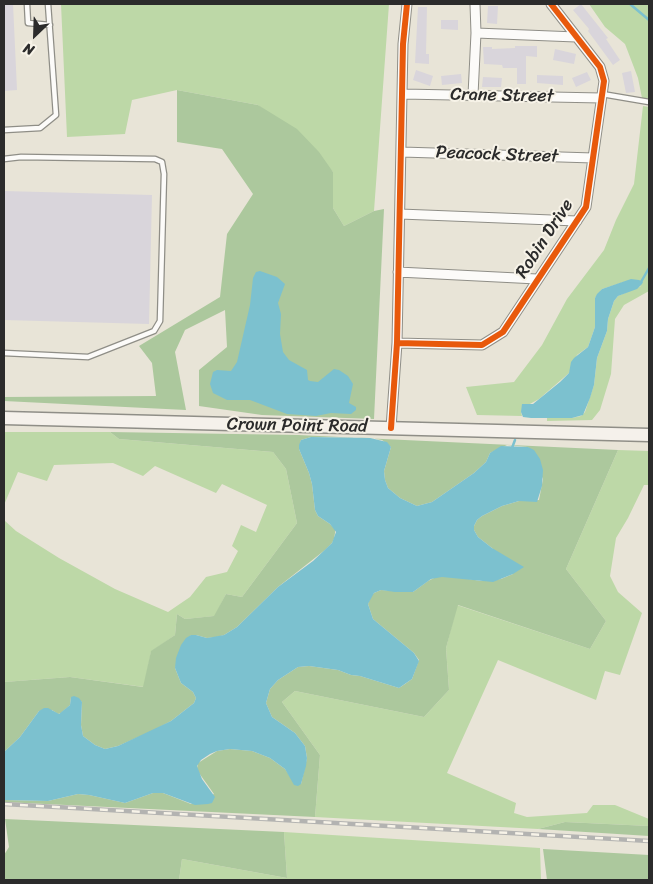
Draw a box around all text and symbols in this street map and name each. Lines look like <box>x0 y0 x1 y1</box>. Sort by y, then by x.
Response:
north arrow <box>10 10 60 60</box>
text: N <box>19 36 38 63</box>
street label: Crane Street <box>450 84 554 108</box>
street label: Peacock Street <box>435 142 559 168</box>
street label: Robin Drive <box>511 195 579 283</box>
street label: Crown Point Road <box>227 414 367 438</box>

